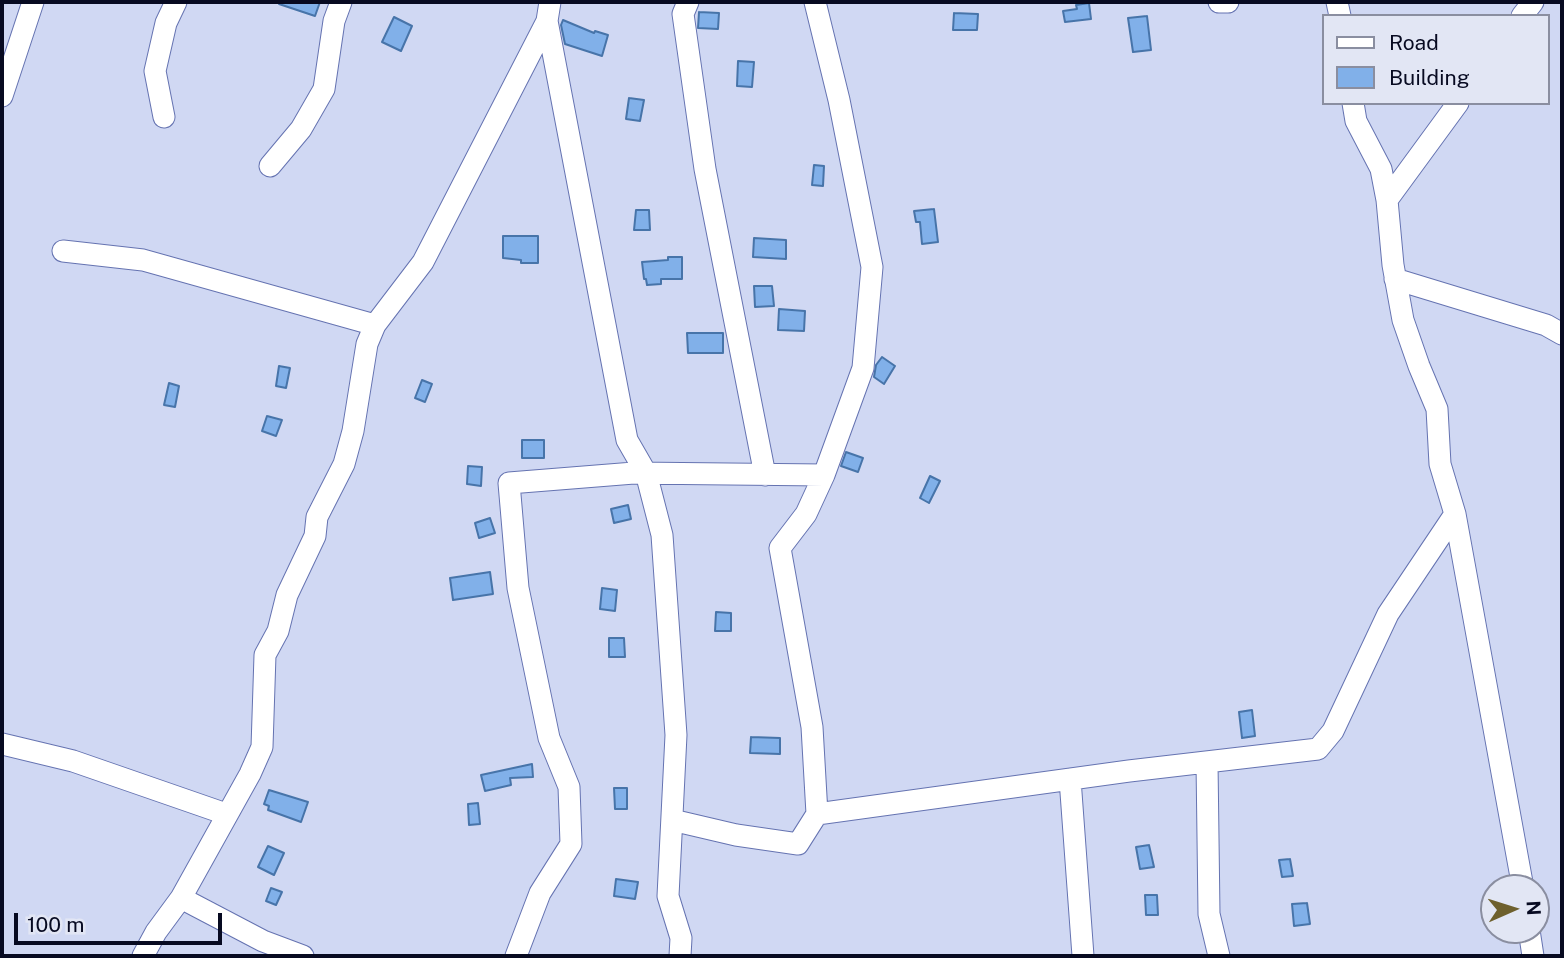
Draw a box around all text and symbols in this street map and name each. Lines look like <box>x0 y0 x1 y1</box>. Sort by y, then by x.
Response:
legend <box>1322 14 1550 105</box>
text: Road <box>1389 30 1439 55</box>
text: Building <box>1389 65 1470 90</box>
north arrow <box>1480 874 1550 944</box>
scale bar <box>18 898 226 942</box>
text: N <box>1523 900 1545 916</box>
text: 100 m <box>27 912 84 937</box>

